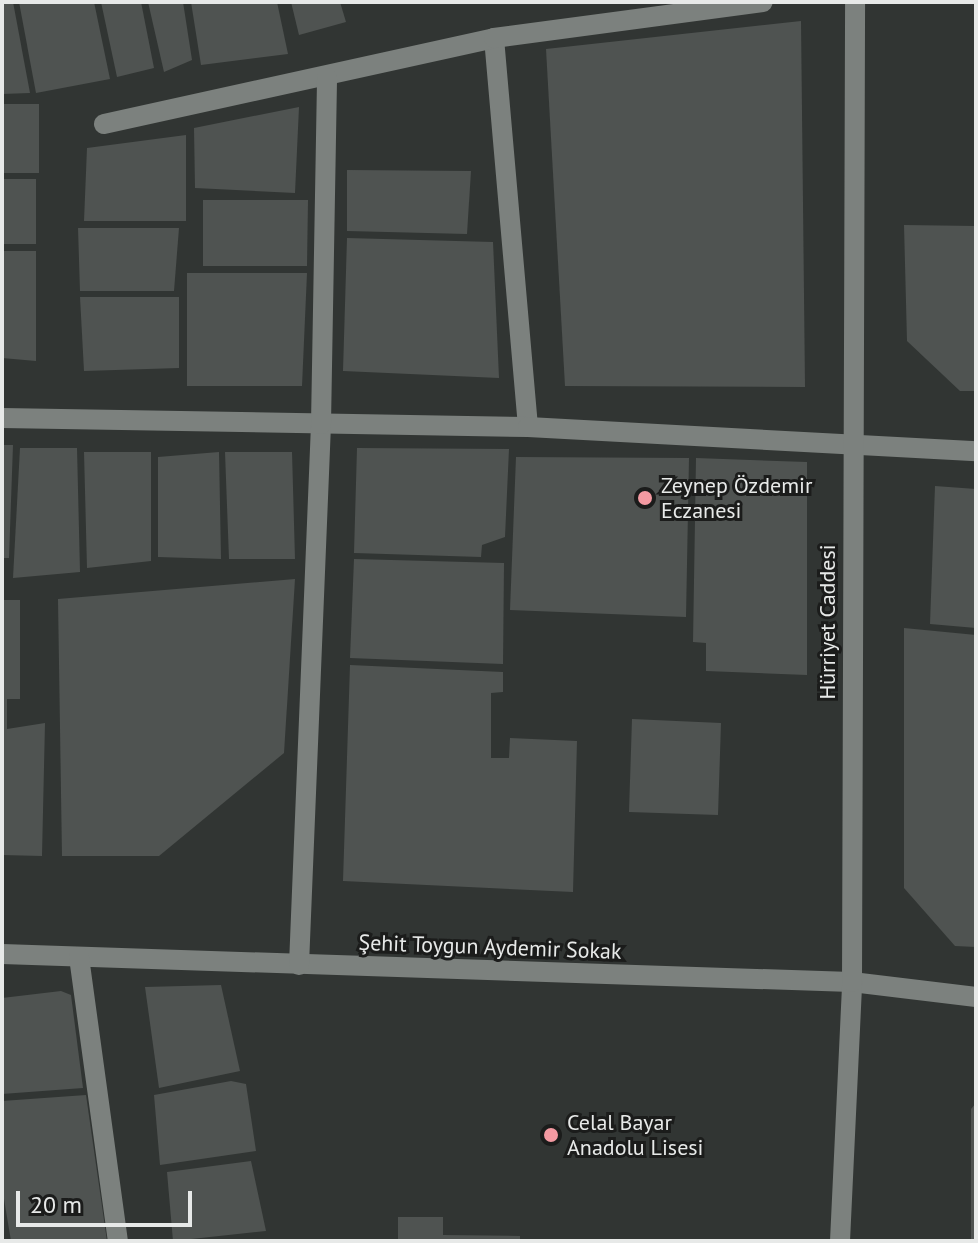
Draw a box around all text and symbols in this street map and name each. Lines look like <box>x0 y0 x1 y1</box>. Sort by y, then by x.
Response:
place label: Zeynep Özdemir Eczanesi <box>661 472 812 524</box>
marker: Zeynep Özdemir Eczanesi <box>636 489 654 507</box>
street label: Hürriyet Caddesi <box>815 544 841 700</box>
street label: Şehit Toygun Aydemir Sokak <box>357 929 623 965</box>
place label: Celal Bayar Anadolu Lisesi <box>567 1109 703 1160</box>
marker: Celal Bayar Anadolu Lisesi <box>542 1126 560 1144</box>
scale bar <box>20 1175 196 1225</box>
text: 20 m <box>30 1189 82 1220</box>

